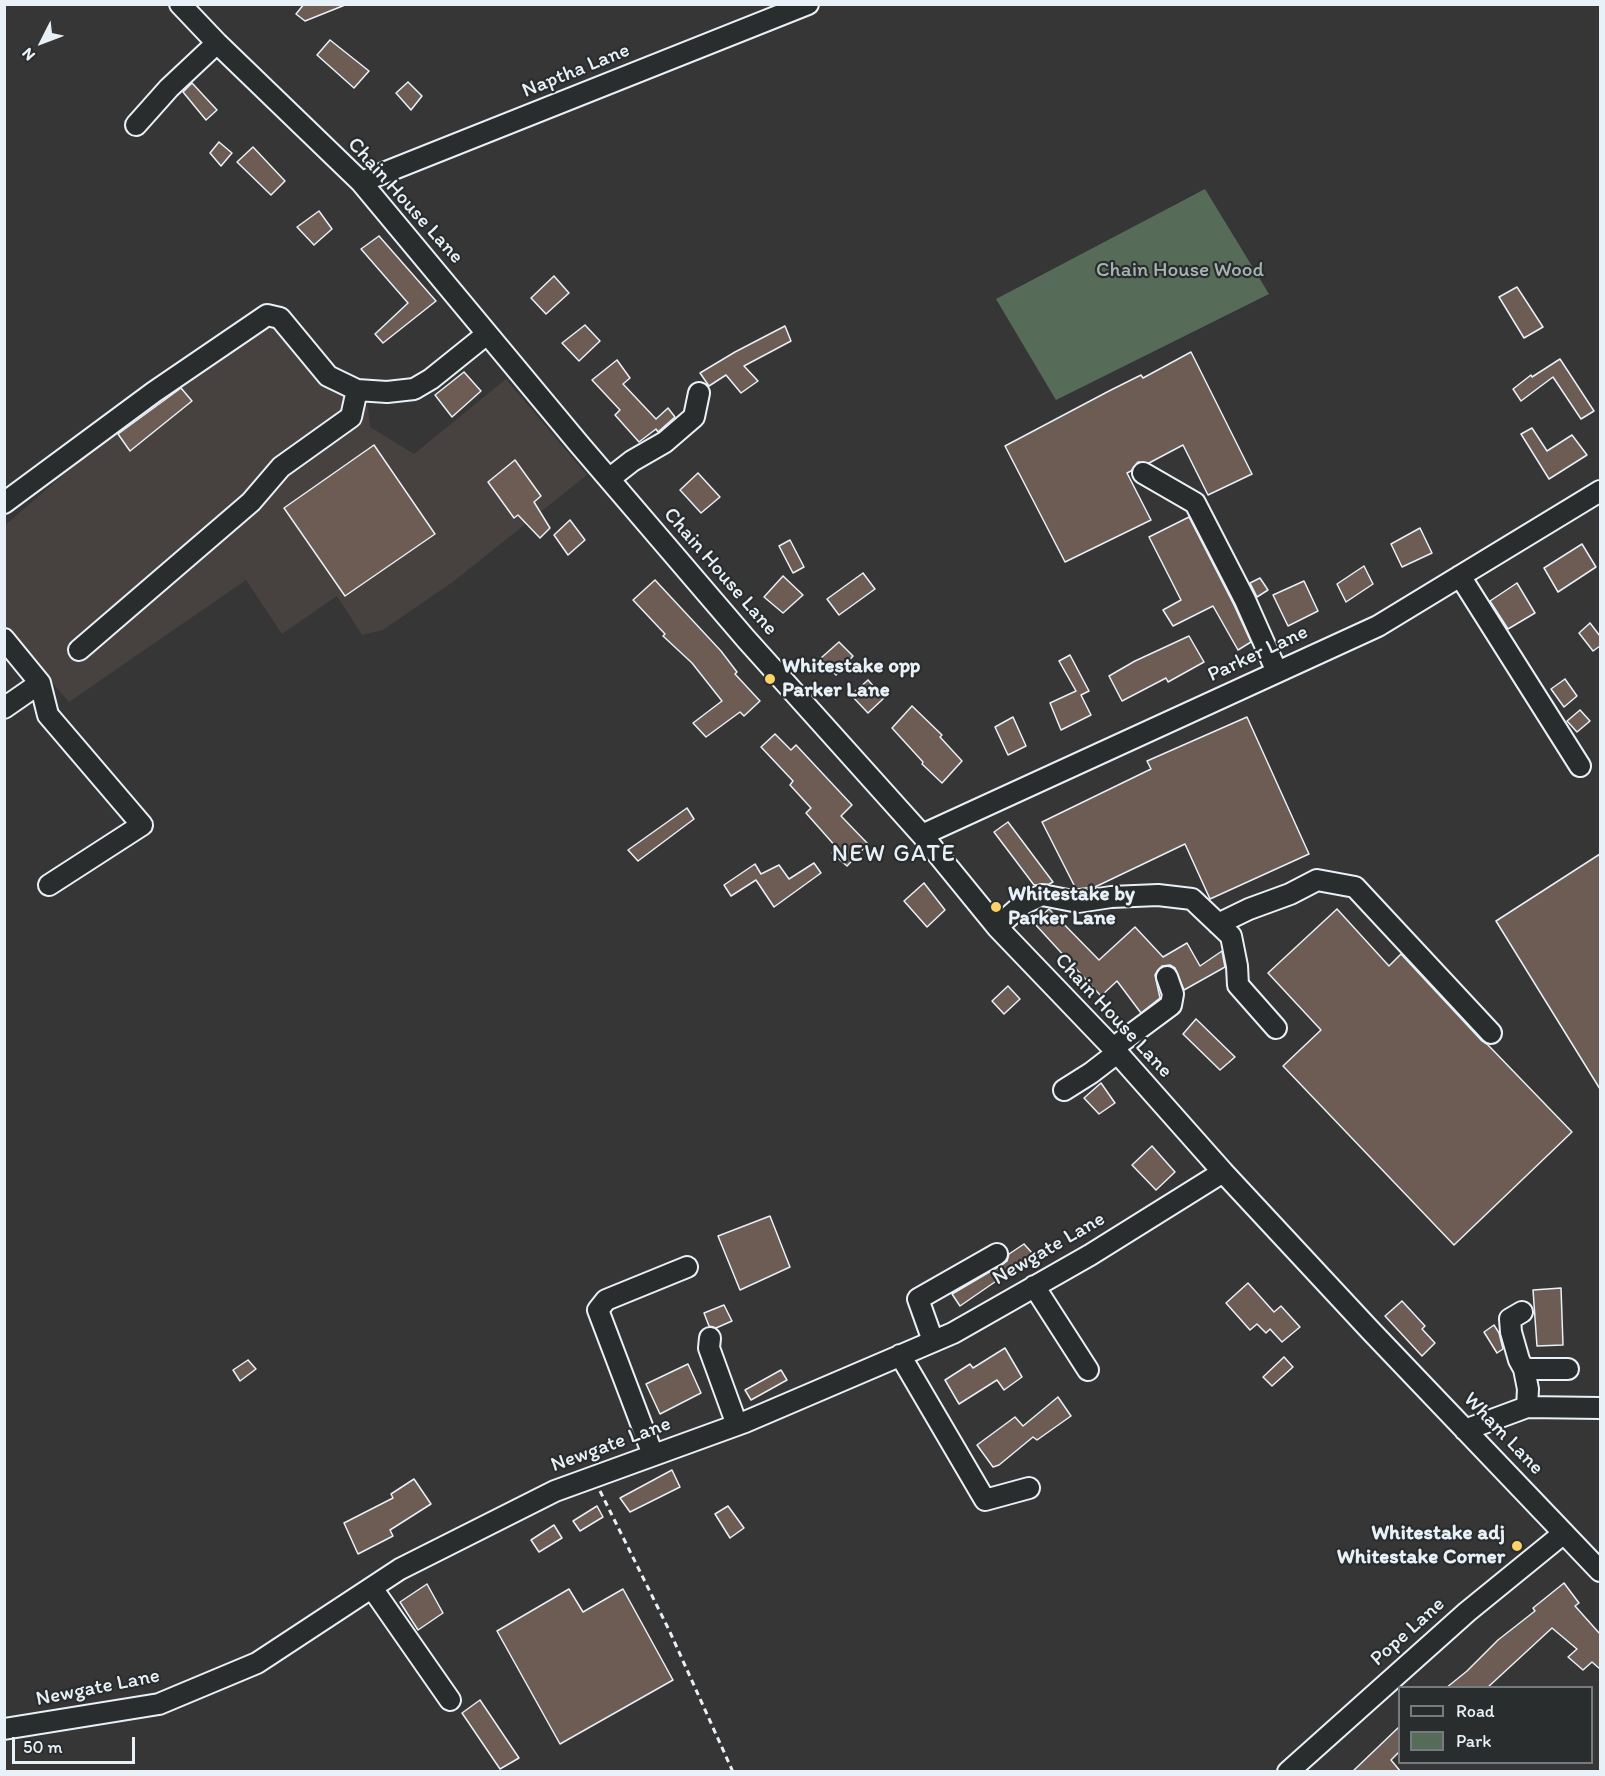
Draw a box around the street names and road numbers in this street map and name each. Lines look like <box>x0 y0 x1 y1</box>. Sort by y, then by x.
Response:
street label: Naptha Lane <box>519 38 633 104</box>
street label: Chain House Lane <box>342 133 468 269</box>
street label: Chain House Lane <box>658 503 782 641</box>
street label: Parker Lane <box>1204 620 1312 688</box>
street label: Chain House Lane <box>1049 948 1177 1084</box>
street label: Newgate Lane <box>988 1207 1110 1291</box>
street label: Wham Lane <box>1457 1387 1549 1481</box>
street label: Newgate Lane <box>548 1412 674 1478</box>
street label: Pope Lane <box>1366 1592 1450 1672</box>
street label: Newgate Lane <box>34 1664 162 1712</box>

